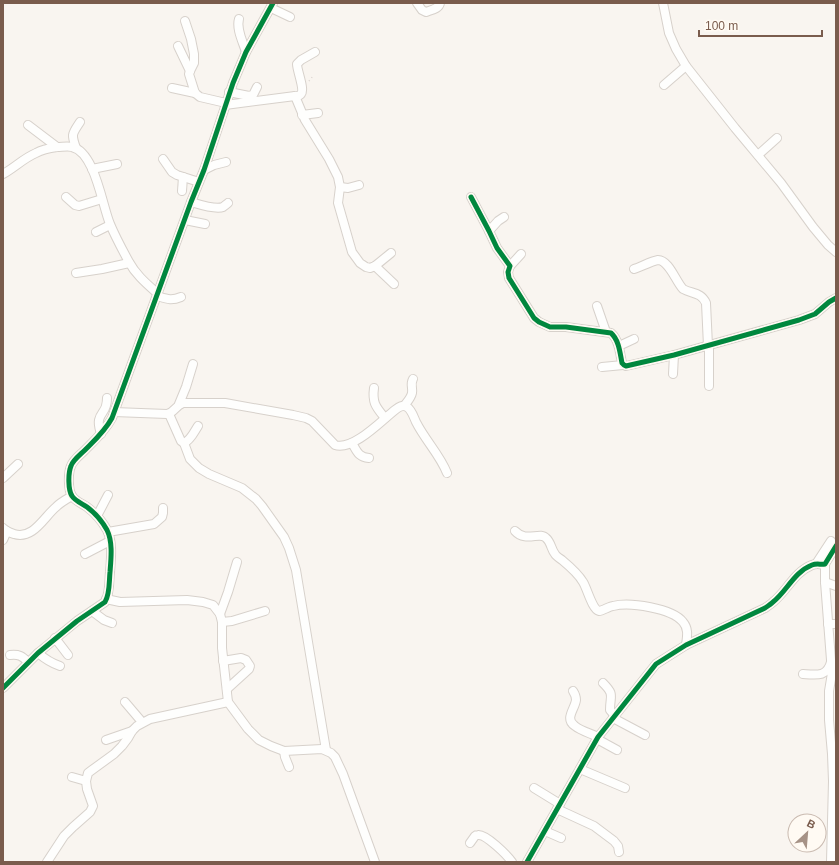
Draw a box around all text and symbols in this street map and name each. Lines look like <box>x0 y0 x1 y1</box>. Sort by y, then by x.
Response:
scale bar <box>699 12 822 38</box>
text: 100 m <box>705 19 738 33</box>
north arrow <box>787 813 827 853</box>
text: B <box>805 817 818 831</box>

